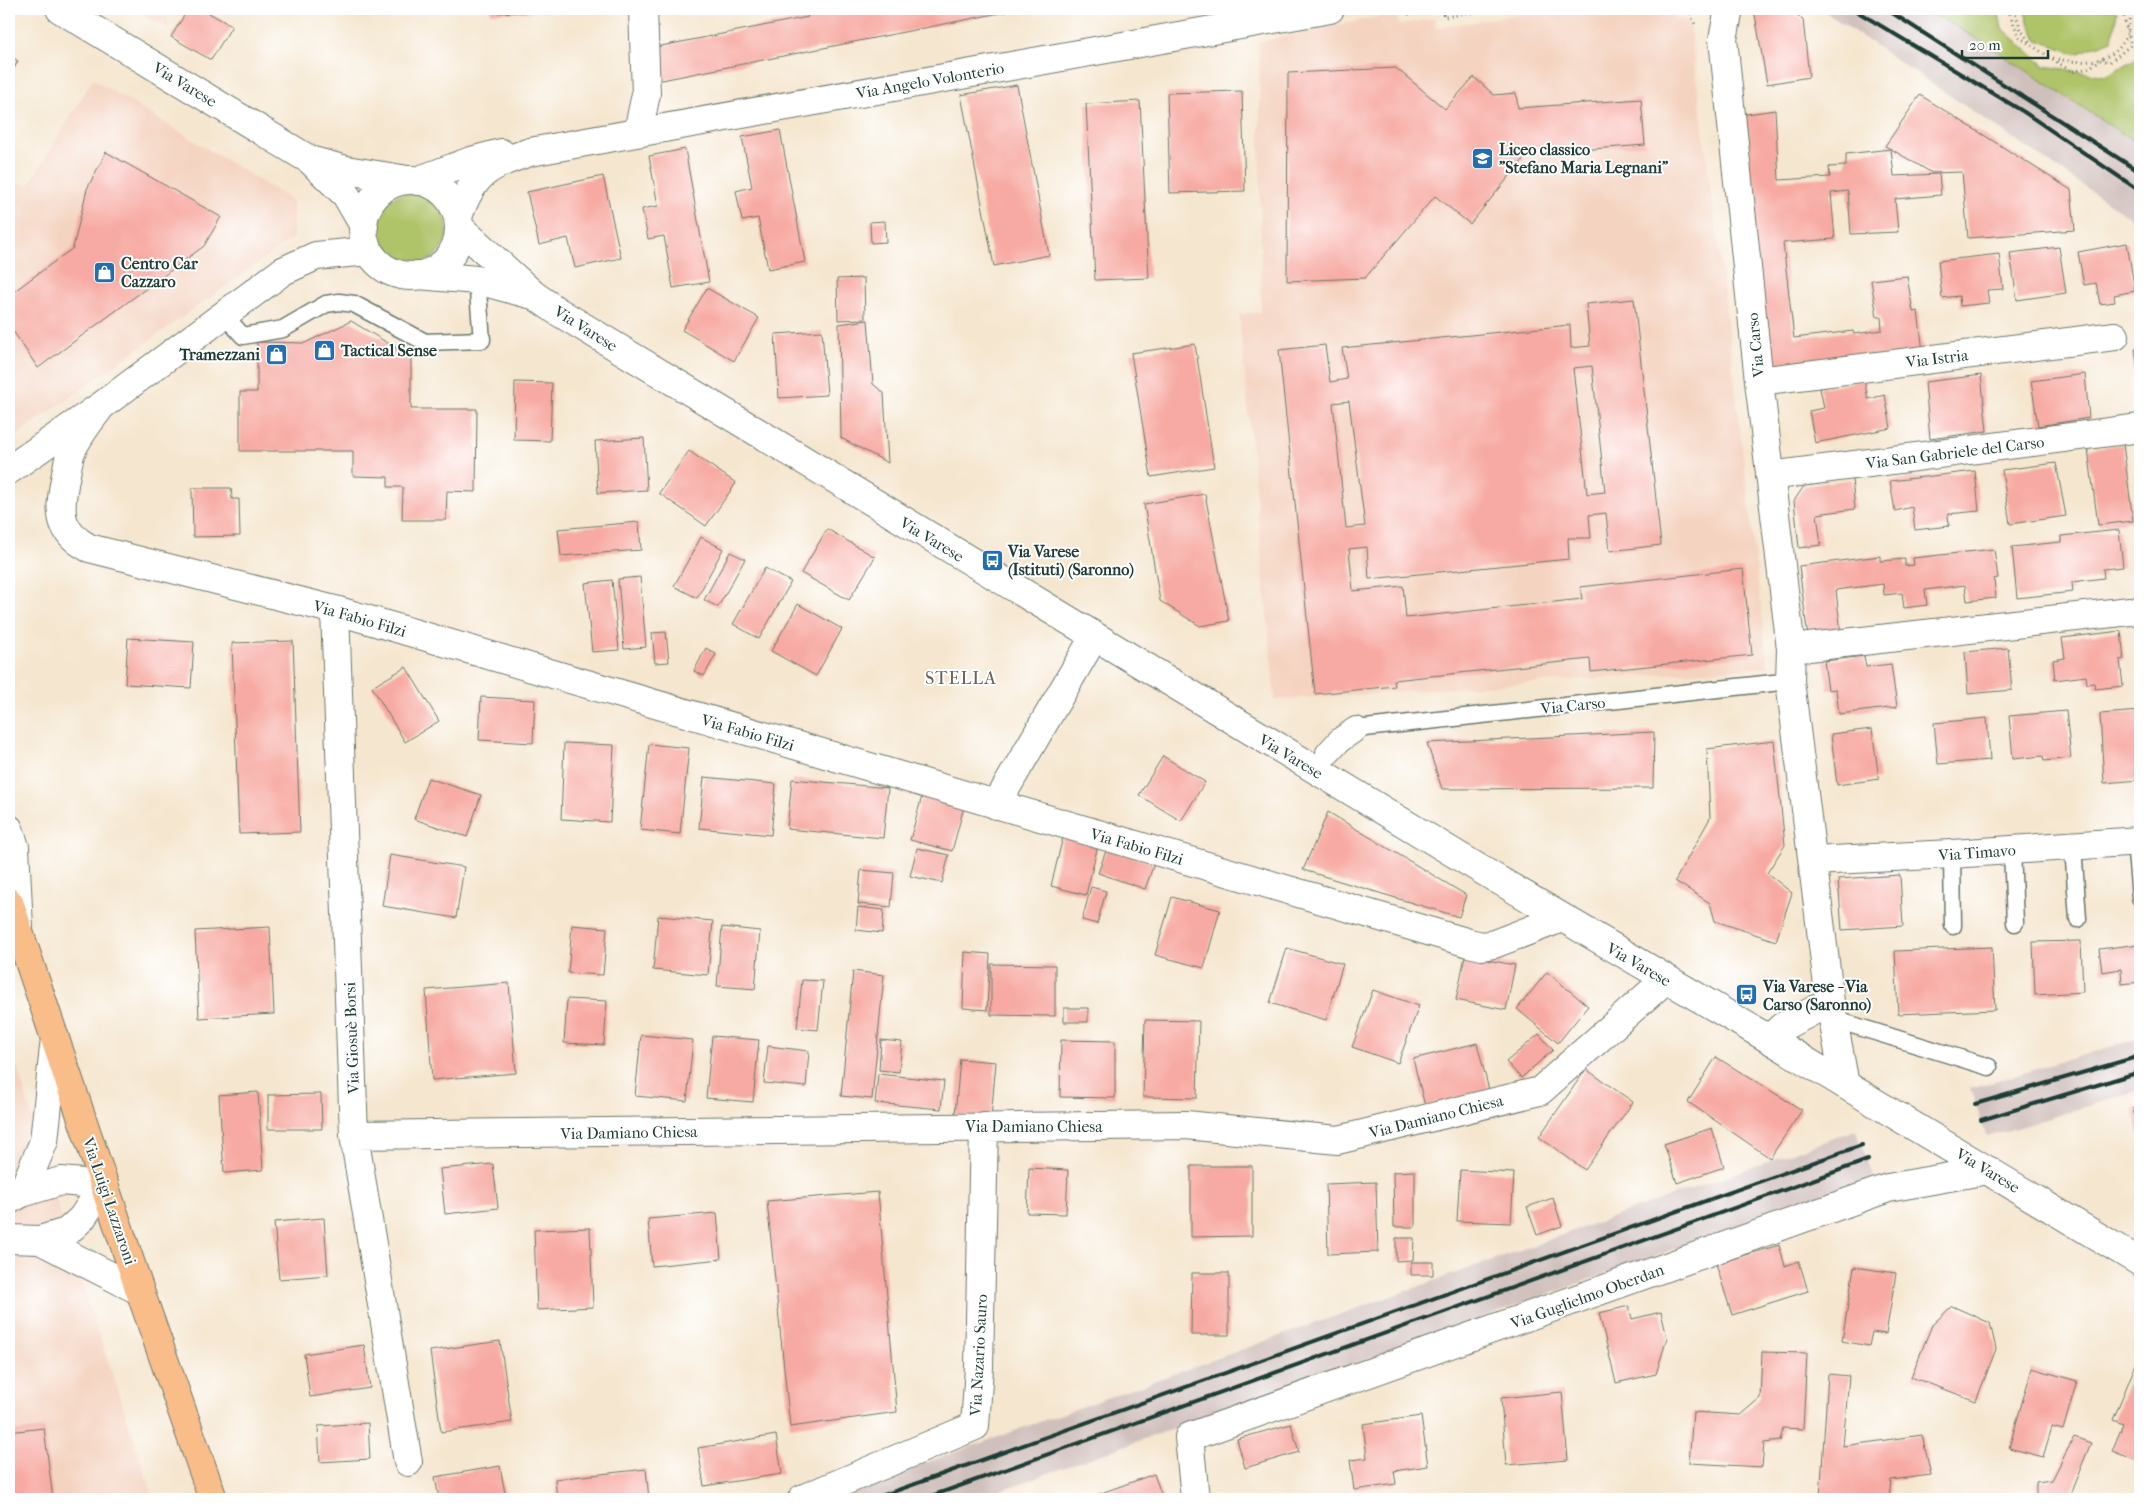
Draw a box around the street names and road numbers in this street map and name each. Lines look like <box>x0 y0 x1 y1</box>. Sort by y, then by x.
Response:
street label: Via Varese <box>148 57 220 111</box>
street label: Via Angelo Volonterio <box>854 58 1006 103</box>
street label: Via Varese <box>550 301 621 355</box>
street label: Via Carso <box>1743 312 1768 379</box>
street label: Via Istria <box>1904 345 1970 372</box>
street label: Via San Gabriele del Carso <box>1864 432 2045 473</box>
street label: Via Varese <box>895 512 967 566</box>
street label: Via Fabio Filzi <box>310 596 409 641</box>
street label: Via Carso <box>1539 693 1606 718</box>
street label: Via Fabio Filzi <box>698 710 797 755</box>
street label: Via Varese <box>1254 729 1326 783</box>
street label: Via Fabio Filzi <box>1087 824 1186 869</box>
street label: Via Timavo <box>1937 840 2016 865</box>
street label: Via Varese <box>1602 938 1674 991</box>
street label: Via Giosuè Borsi <box>340 981 363 1095</box>
street label: Via Damiano Chiesa <box>1366 1091 1506 1143</box>
street label: Via Damiano Chiesa <box>964 1117 1103 1136</box>
street label: Via Damiano Chiesa <box>559 1122 698 1143</box>
street label: Via Luigi Lazzaroni <box>78 1134 140 1268</box>
street label: Via Varese <box>1951 1143 2023 1197</box>
street label: Via Guglielmo Oberdan <box>1507 1260 1667 1333</box>
street label: Via Nazario Sauro <box>966 1294 991 1417</box>

